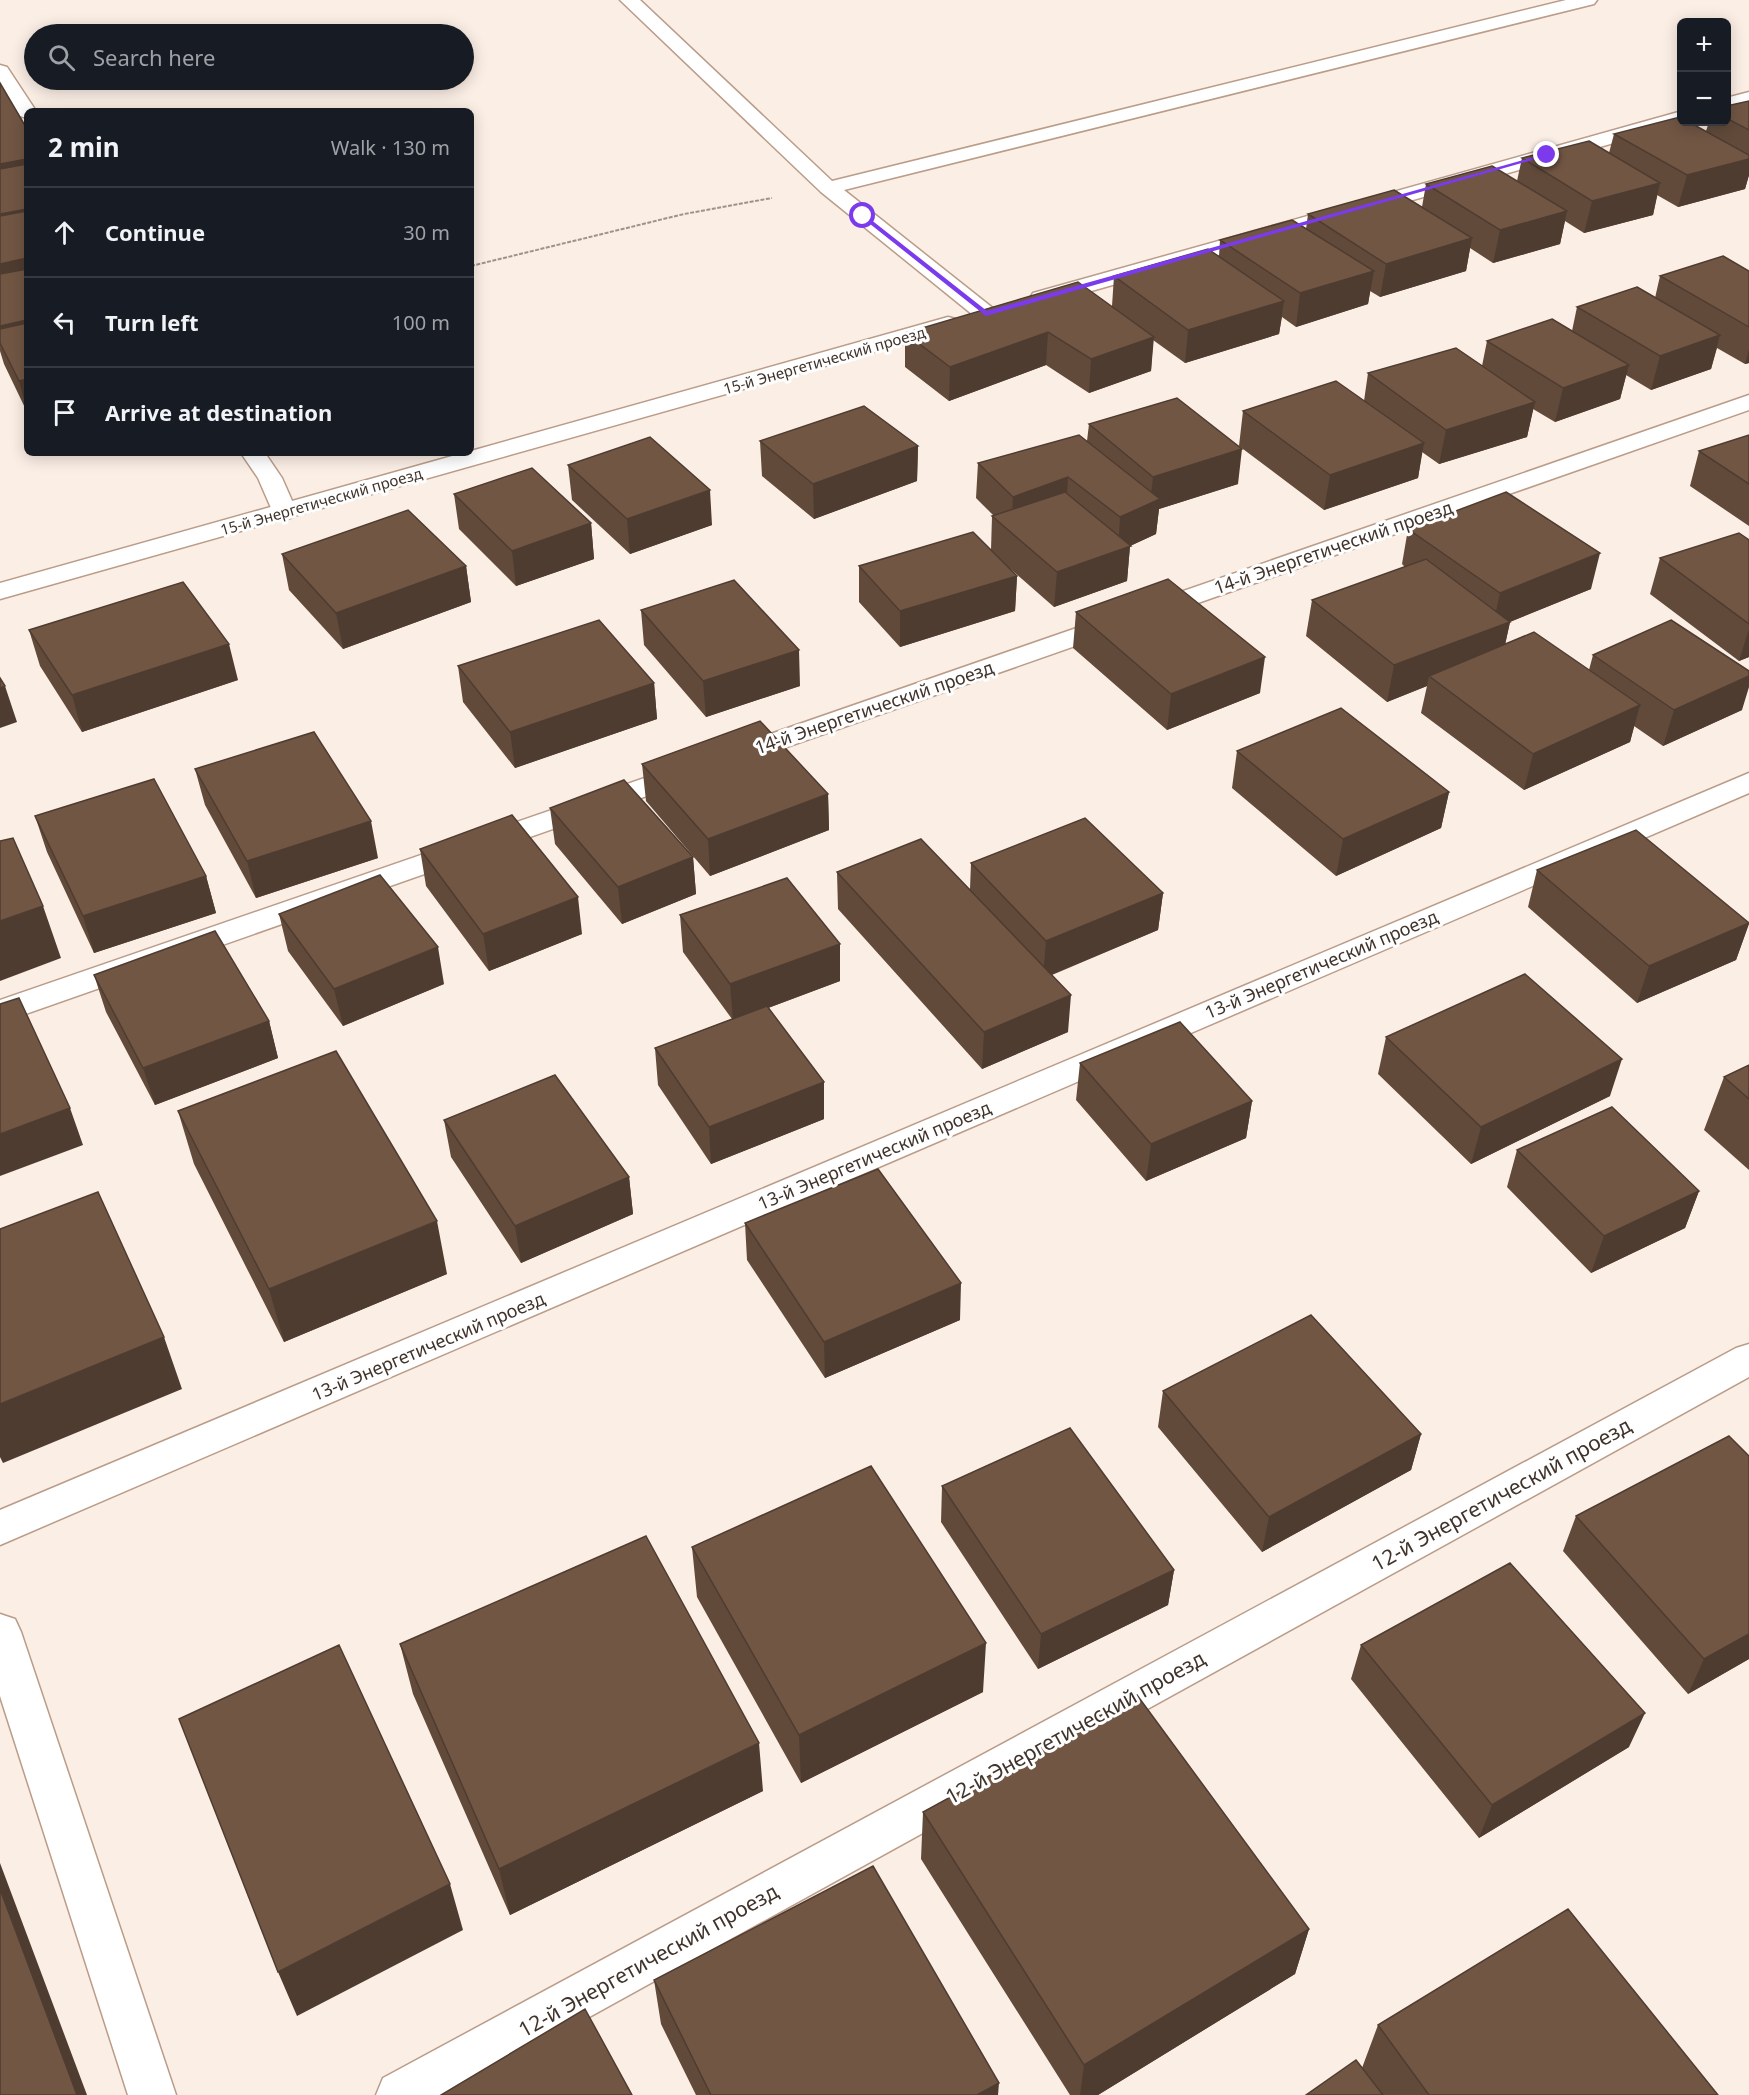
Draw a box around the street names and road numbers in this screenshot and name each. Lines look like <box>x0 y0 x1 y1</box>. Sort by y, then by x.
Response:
street label: 15-й Энергетический проезд <box>721 322 927 398</box>
street label: 15-й Энергетический проезд <box>218 463 424 539</box>
street label: 14-й Энергетический проезд <box>1210 495 1456 599</box>
street label: 14-й Энергетический проезд <box>751 655 997 759</box>
street label: 13-й Энергетический проезд <box>1201 904 1441 1024</box>
street label: 13-й Энергетический проезд <box>754 1095 994 1215</box>
street label: 13-й Энергетический проезд <box>308 1286 548 1406</box>
street label: 12-й Энергетический проезд <box>1366 1411 1636 1577</box>
street label: 12-й Энергетический проезд <box>940 1644 1210 1810</box>
street label: 12-й Энергетический проезд <box>513 1877 783 2043</box>

